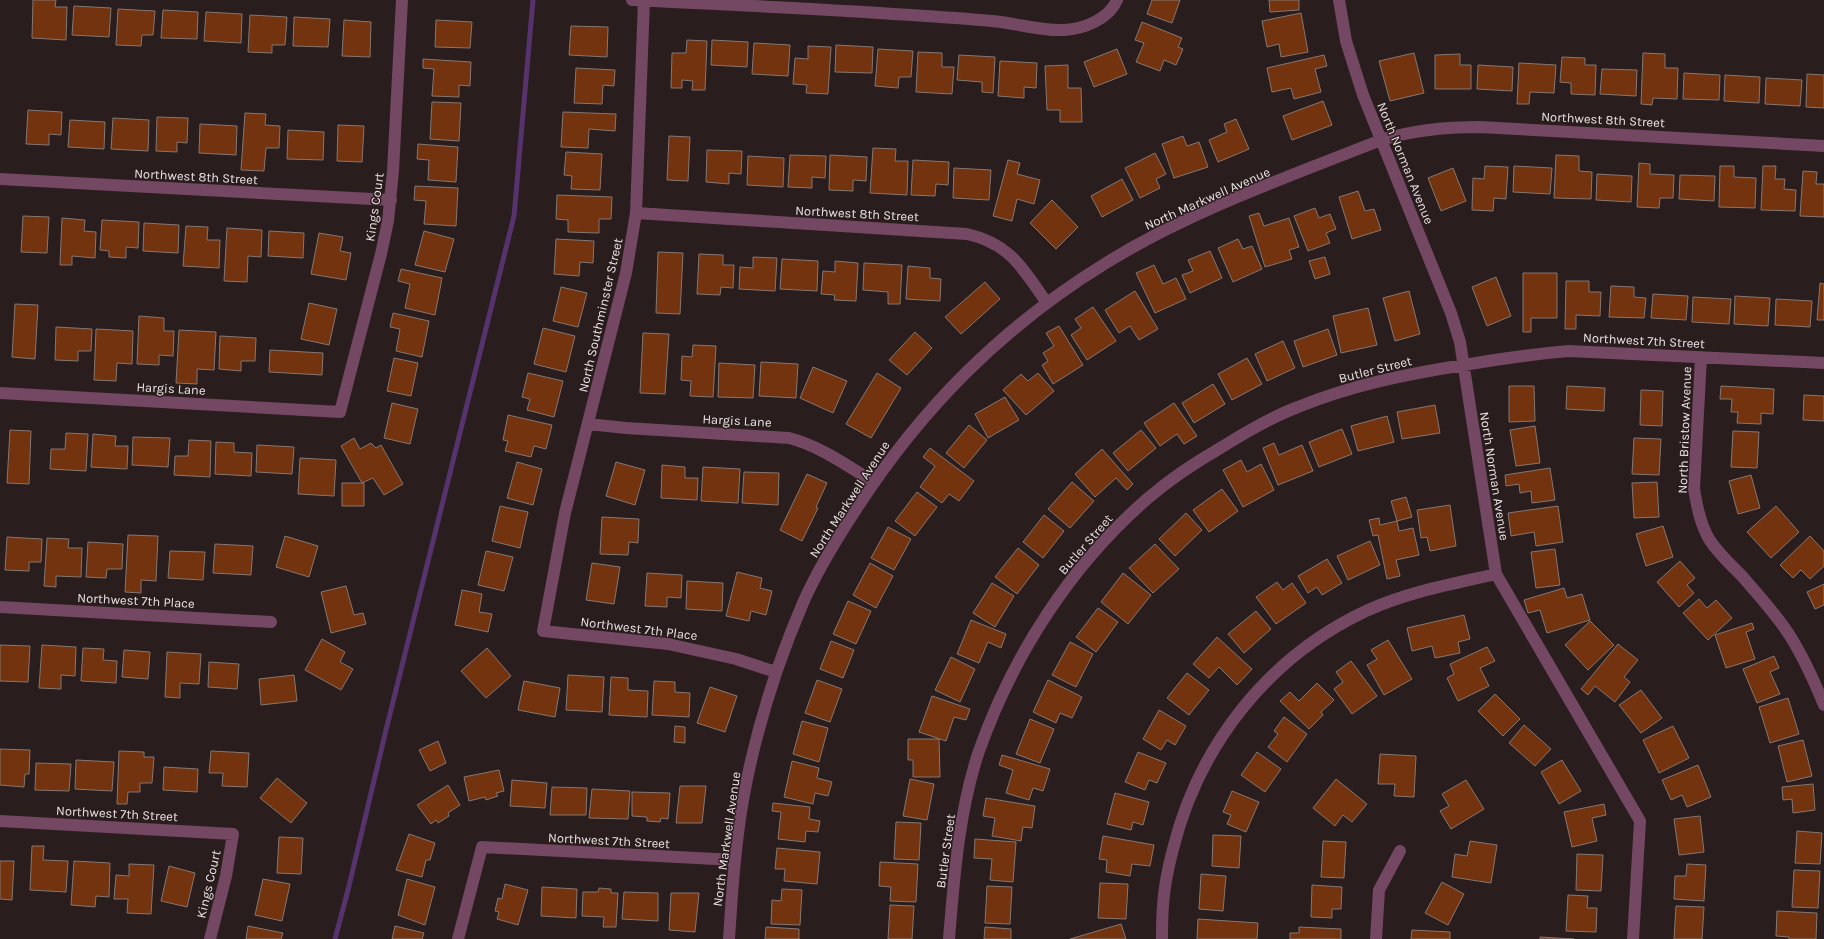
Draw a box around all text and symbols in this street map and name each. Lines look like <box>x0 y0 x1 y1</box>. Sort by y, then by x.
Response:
street label: North Norman Avenue <box>1374 100 1437 227</box>
street label: Northwest 8th Street <box>1541 109 1665 130</box>
street label: North Markwell Avenue <box>1142 164 1273 233</box>
street label: Northwest 8th Street <box>134 166 258 187</box>
street label: Kings Court <box>362 172 387 242</box>
street label: Northwest 8th Street <box>795 203 919 224</box>
street label: North Southminster Street <box>575 236 626 394</box>
street label: Northwest 7th Street <box>1583 330 1705 351</box>
street label: Butler Street <box>1337 353 1413 386</box>
street label: North Bristow Avenue <box>1675 366 1694 494</box>
street label: Hargis Lane <box>136 379 206 398</box>
street label: Hargis Lane <box>702 411 772 430</box>
street label: North Norman Avenue <box>1477 411 1512 542</box>
street label: North Markwell Avenue <box>806 438 893 560</box>
street label: Butler Street <box>1055 511 1116 577</box>
street label: Northwest 7th Place <box>77 590 195 611</box>
street label: Northwest 7th Place <box>580 614 699 643</box>
street label: North Markwell Avenue <box>710 770 743 907</box>
street label: Northwest 7th Street <box>56 803 178 824</box>
street label: Butler Street <box>933 813 958 889</box>
street label: Northwest 7th Street <box>548 830 670 851</box>
street label: Kings Court <box>193 849 224 920</box>

